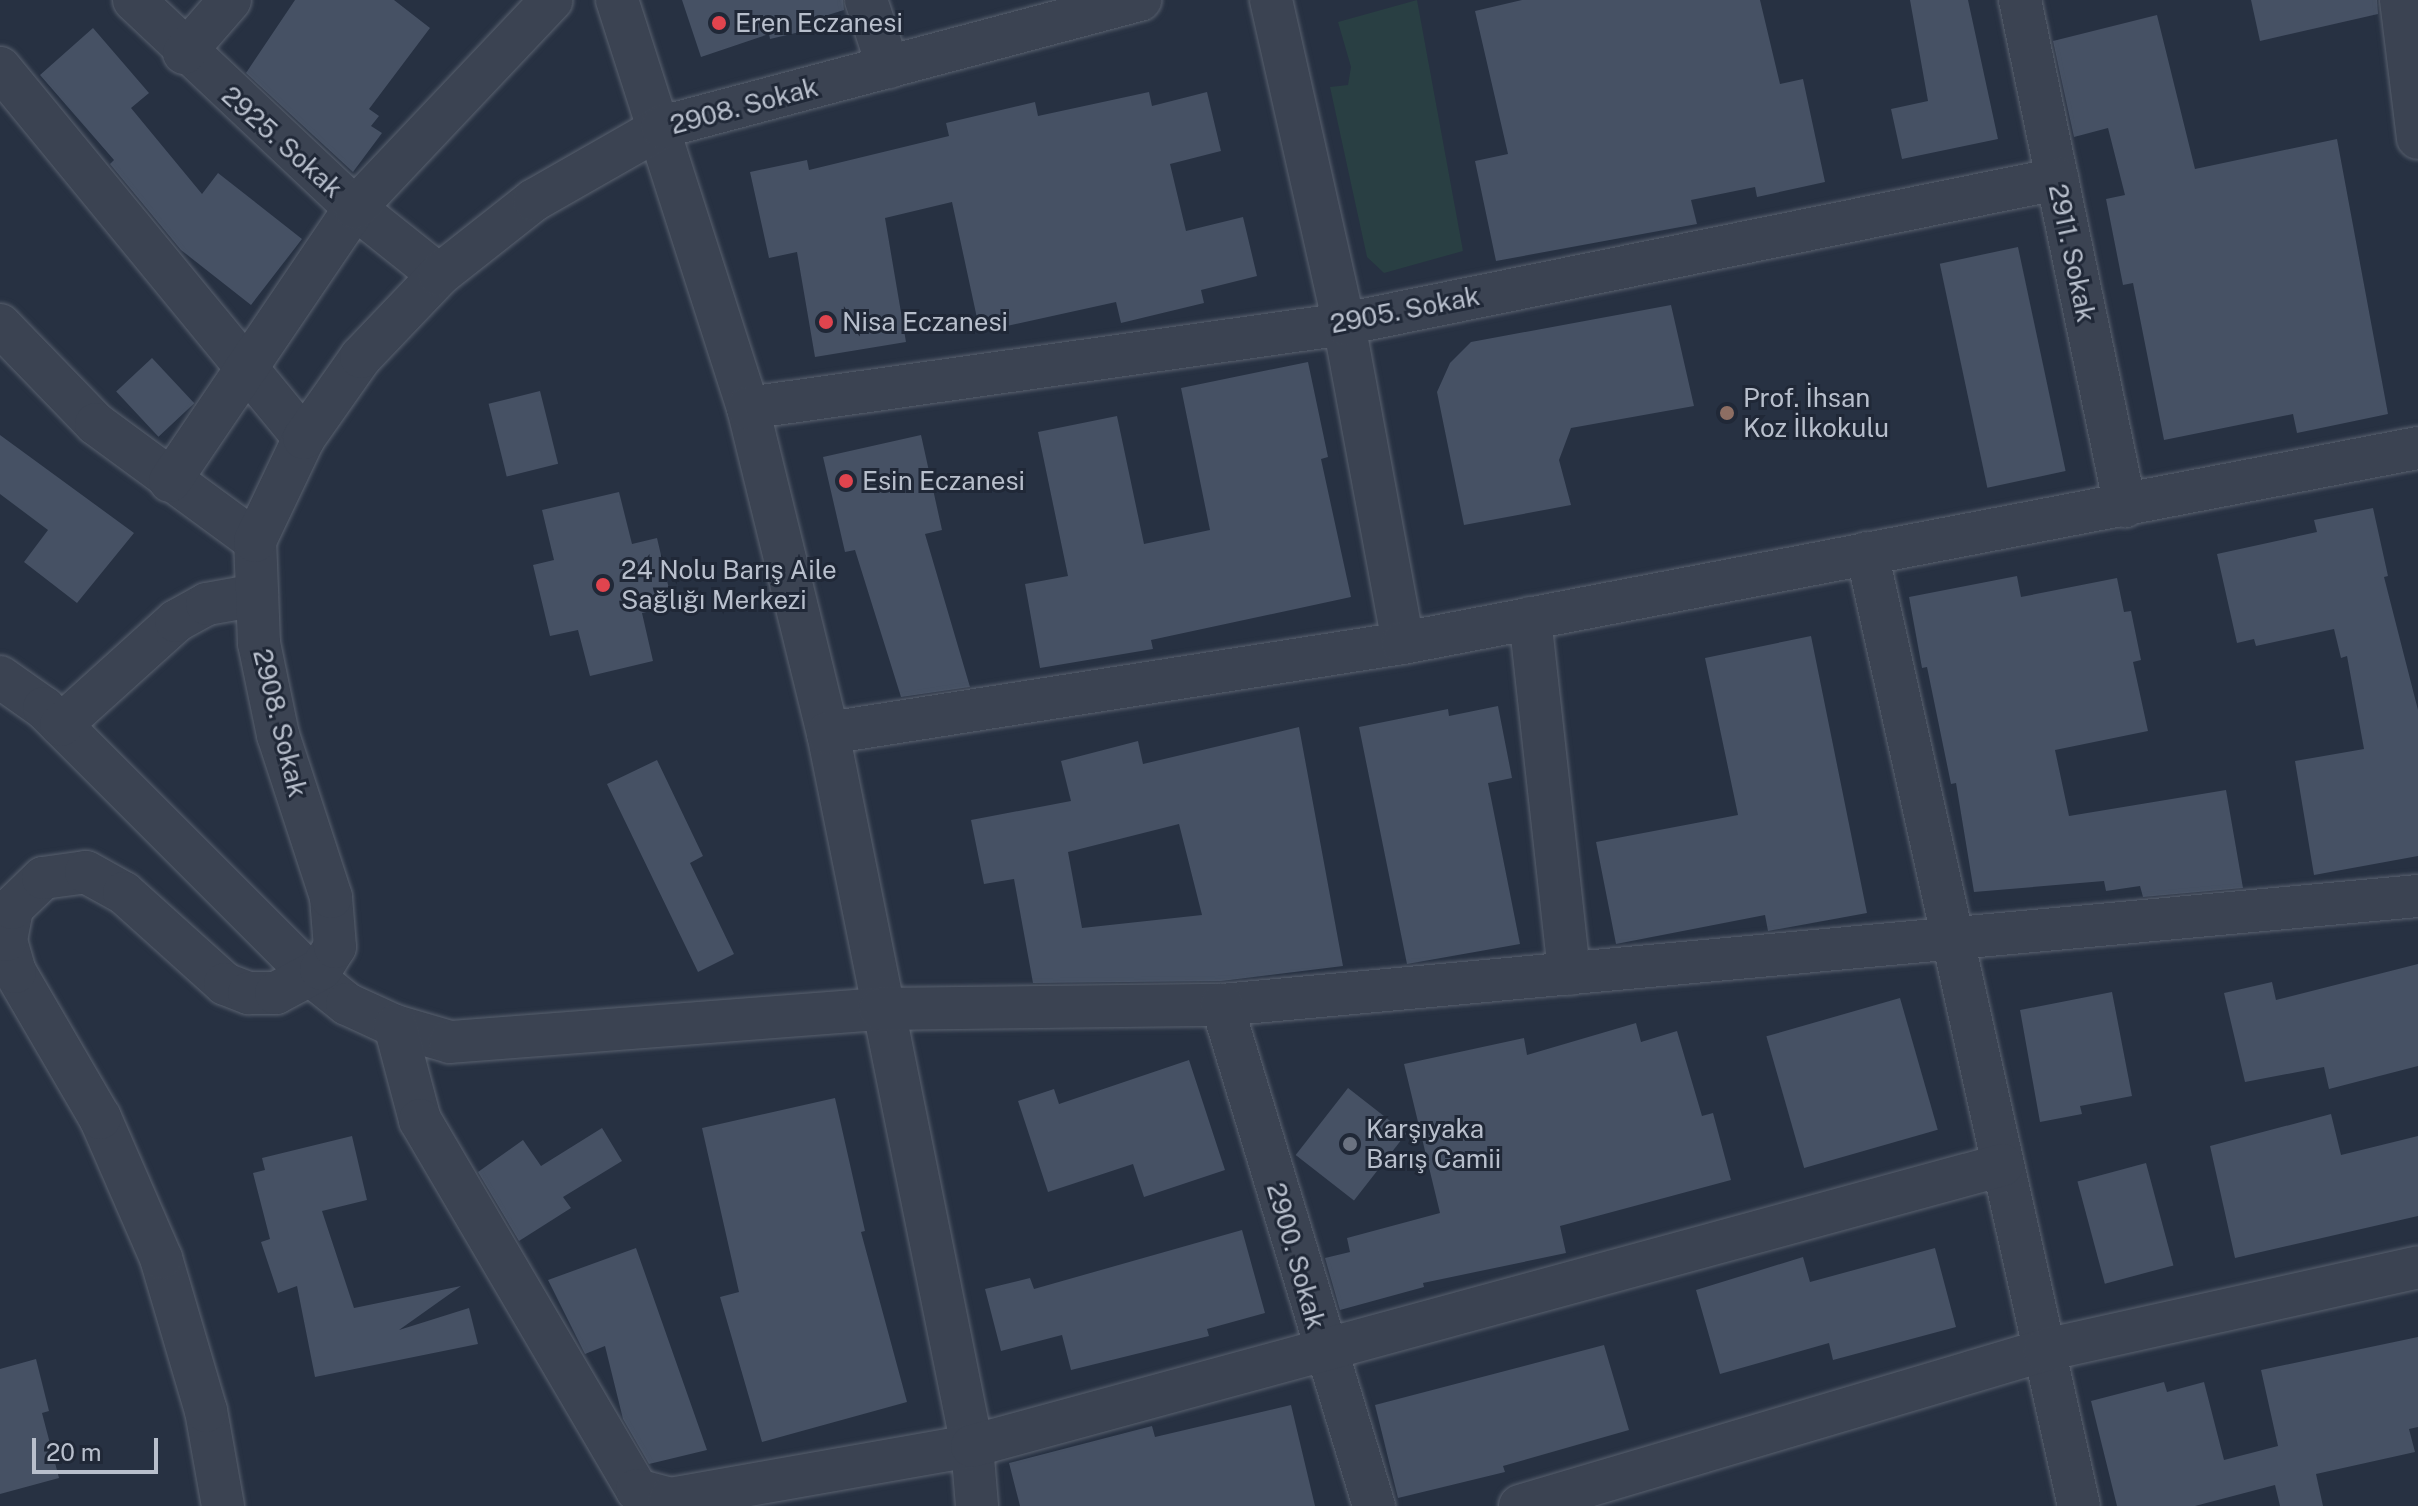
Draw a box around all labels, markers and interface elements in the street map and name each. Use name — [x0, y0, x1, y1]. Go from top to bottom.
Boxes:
place label: Eren Eczanesi — [735, 7, 903, 39]
marker: Eren Eczanesi — [710, 14, 728, 32]
street label: 2908. Sokak — [667, 71, 821, 141]
street label: 2925. Sokak — [215, 80, 349, 204]
street label: 2911. Sokak — [2042, 181, 2102, 325]
street label: 2905. Sokak — [1328, 280, 1482, 340]
place label: Nisa Eczanesi — [842, 306, 1008, 338]
marker: Nisa Eczanesi — [817, 313, 835, 331]
place label: Prof. İhsan Koz İlkokulu — [1743, 382, 1889, 444]
marker: Prof. İhsan Koz İlkokulu — [1718, 404, 1736, 422]
place label: Esin Eczanesi — [862, 465, 1025, 497]
marker: Esin Eczanesi — [837, 472, 855, 490]
place label: 24 Nolu Barış Aile Sağlığı Merkezi — [621, 554, 837, 616]
marker: 24 Nolu Barış Aile Sağlığı Merkezi — [592, 574, 614, 596]
street label: 2908. Sokak — [247, 646, 313, 800]
place label: Karşıyaka Barış Camii — [1366, 1113, 1501, 1174]
marker: Karşıyaka Barış Camii — [1341, 1135, 1359, 1153]
street label: 2900. Sokak — [1260, 1179, 1332, 1333]
scale bar — [36, 1422, 162, 1472]
text: 20 m — [46, 1438, 102, 1466]

